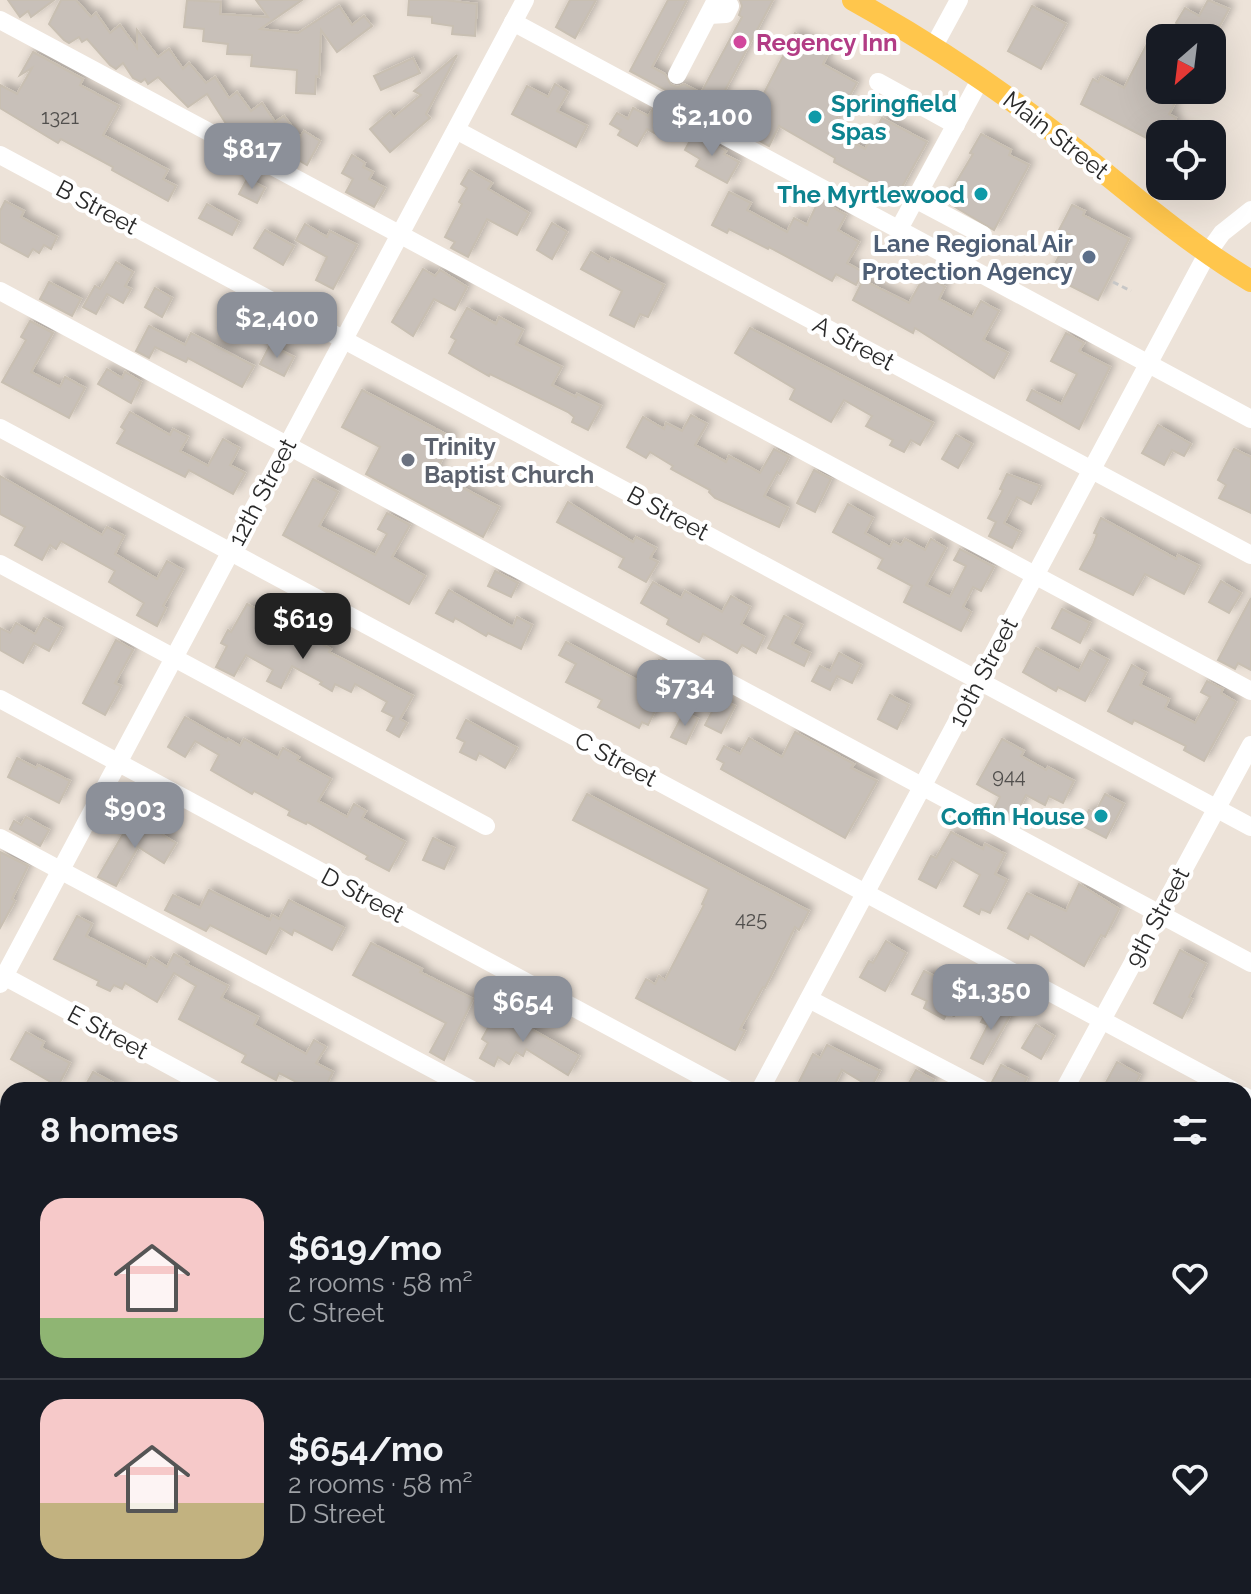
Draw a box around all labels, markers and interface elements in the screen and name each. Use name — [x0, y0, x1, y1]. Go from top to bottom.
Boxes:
north arrow — [1146, 24, 1226, 104]
map controls — [1146, 24, 1226, 200]
place label: Regency Inn — [756, 28, 898, 57]
marker: Regency Inn — [731, 33, 749, 51]
street label: Main Street — [997, 85, 1115, 185]
place label: Springfield Spas — [831, 89, 957, 146]
pin: $2,100 — [647, 90, 777, 158]
text: $2,100 — [671, 101, 753, 131]
house number: 1321 — [41, 105, 80, 129]
marker: Springfield Spas — [806, 108, 824, 126]
button: locate — [1146, 120, 1226, 200]
pin: $817 — [205, 123, 299, 191]
text: $817 — [222, 134, 282, 164]
street label: B Street — [51, 173, 143, 241]
place label: The Myrtlewood — [777, 180, 965, 209]
marker: The Myrtlewood — [972, 185, 990, 203]
place label: Lane Regional Air Protection Agency — [862, 229, 1073, 286]
marker: Lane Regional Air Protection Agency — [1080, 248, 1098, 266]
pin: $2,400 — [212, 292, 342, 360]
text: $2,400 — [235, 303, 319, 333]
street label: A Street — [808, 310, 900, 376]
place label: Trinity Baptist Church — [424, 432, 594, 489]
street label: 12th Street — [222, 433, 302, 551]
marker: Trinity Baptist Church — [399, 451, 417, 469]
street label: B Street — [622, 479, 714, 547]
pin: $619 — [256, 593, 350, 661]
text: $619 — [273, 604, 333, 634]
street label: 10th Street — [942, 612, 1024, 732]
pin: $734 — [638, 660, 732, 728]
text: $734 — [655, 671, 715, 701]
street label: C Street — [570, 725, 662, 793]
house number: 944 — [992, 764, 1026, 788]
pin: $903 — [88, 782, 182, 850]
text: $903 — [104, 793, 166, 823]
place label: Coffin House — [941, 802, 1085, 831]
marker: Coffin House — [1092, 807, 1110, 825]
street label: D Street — [317, 861, 409, 929]
street label: 9th Street — [1119, 862, 1195, 972]
house number: 425 — [735, 907, 767, 931]
pin: $1,350 — [926, 964, 1056, 1032]
text: $1,350 — [951, 975, 1031, 1005]
pin: $654 — [476, 976, 570, 1044]
text: $654 — [492, 987, 554, 1017]
street label: E Street — [63, 999, 153, 1065]
icon: filters — [1168, 1108, 1212, 1152]
text: 8 homes — [40, 1110, 179, 1150]
text: $619/mo — [288, 1228, 442, 1268]
icon: home — [104, 1230, 200, 1326]
icon: heart — [1168, 1256, 1212, 1300]
text: 2 rooms · 58 m² — [288, 1268, 473, 1298]
text: C Street — [288, 1298, 385, 1328]
text: $654/mo — [288, 1429, 443, 1469]
icon: home — [104, 1431, 200, 1527]
icon: heart — [1168, 1457, 1212, 1501]
text: 2 rooms · 58 m² — [288, 1469, 473, 1499]
text: D Street — [288, 1499, 385, 1529]

